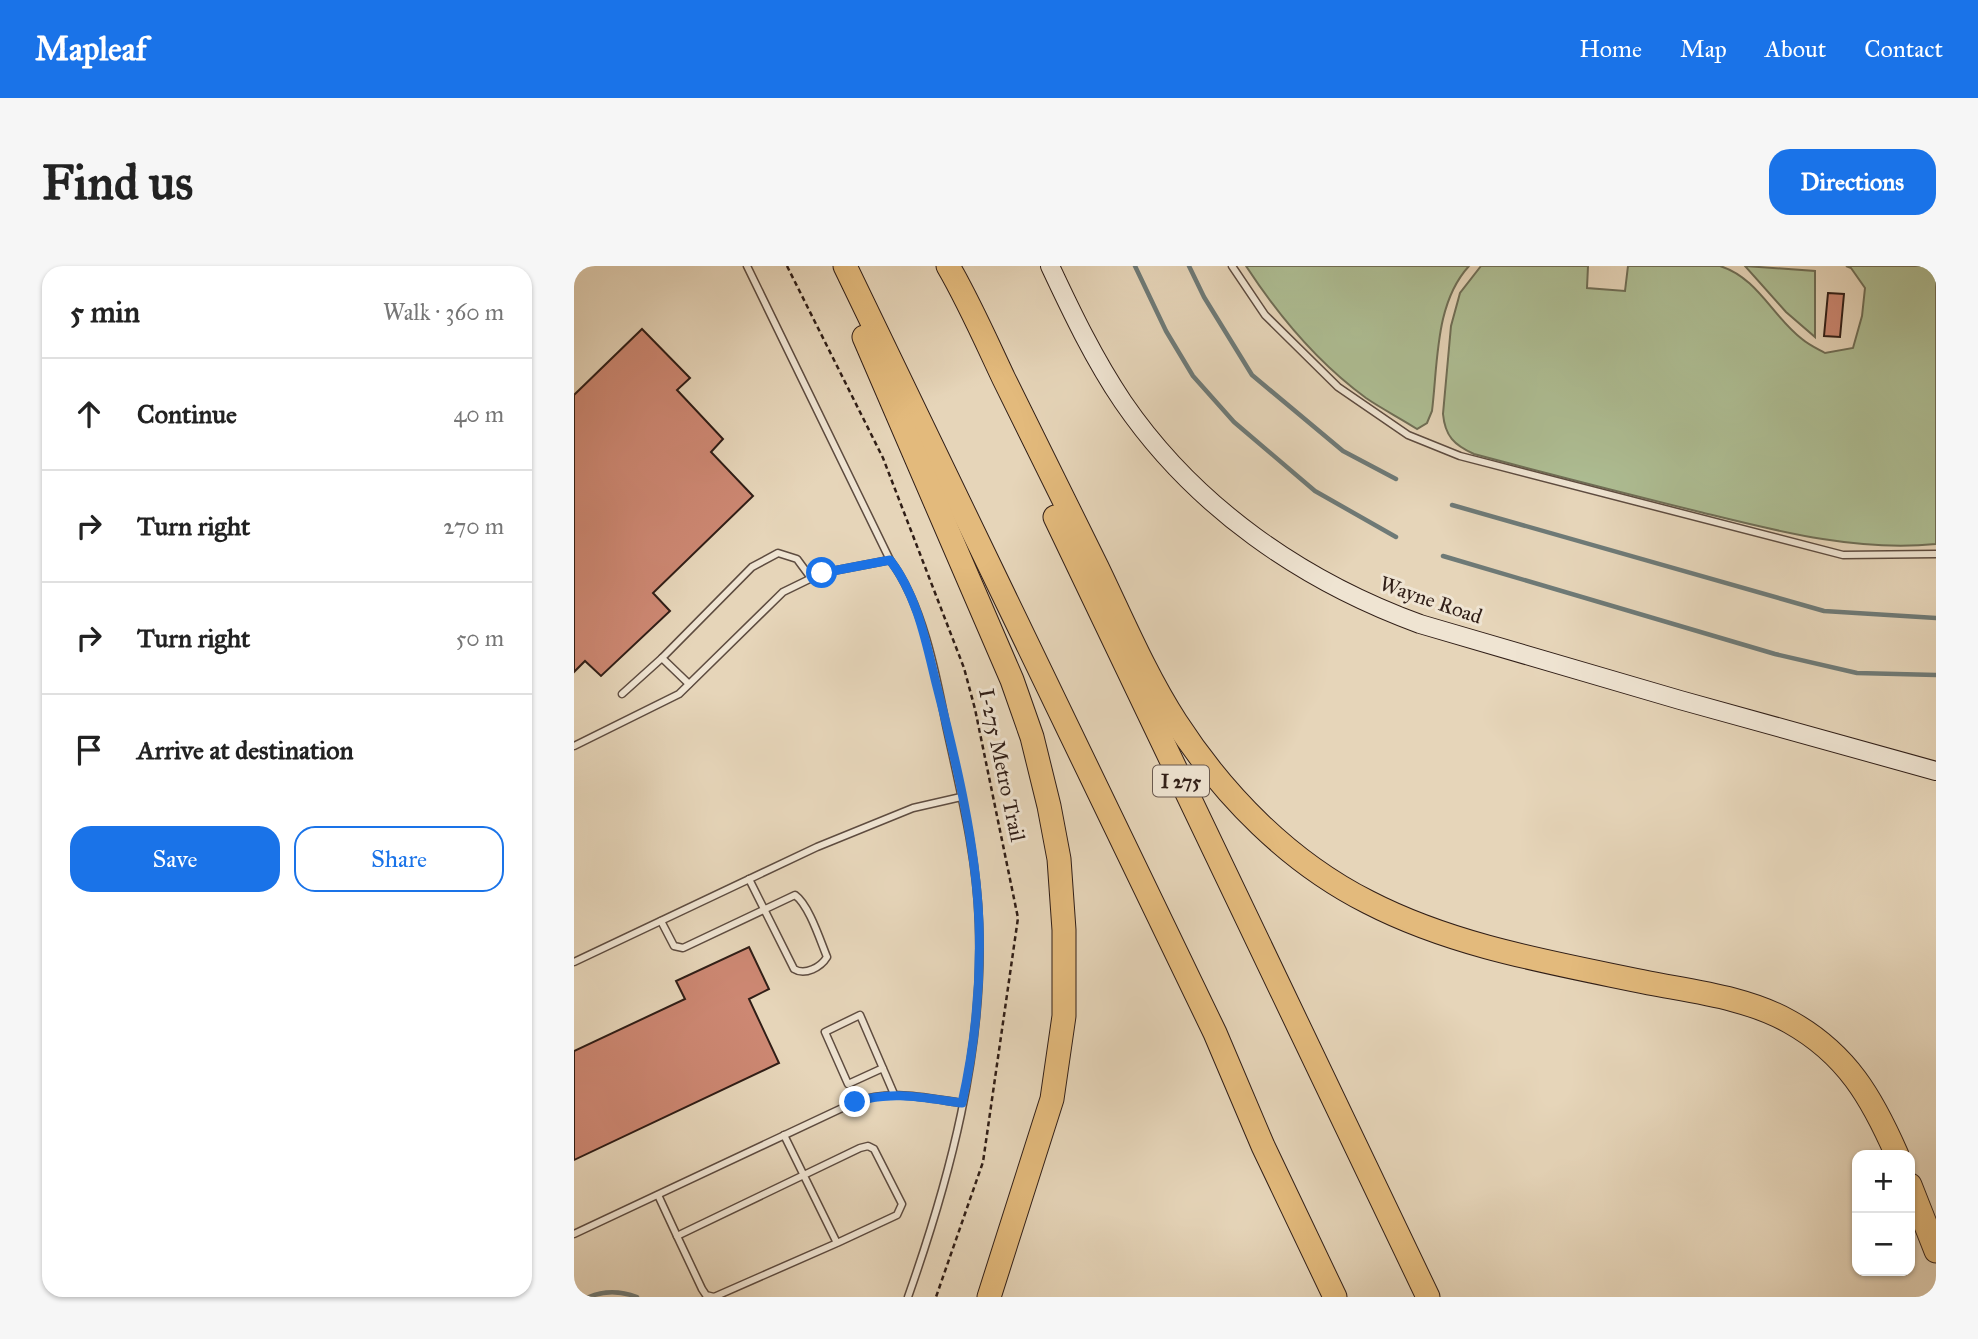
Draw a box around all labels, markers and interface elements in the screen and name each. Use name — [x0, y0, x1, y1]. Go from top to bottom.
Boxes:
text: Mapleaf — [35, 29, 147, 69]
text: Home — [1579, 34, 1642, 64]
text: Map — [1680, 34, 1727, 64]
text: About — [1765, 34, 1826, 64]
text: Contact — [1864, 34, 1943, 64]
button: Directions — [1769, 149, 1936, 215]
text: Find us — [42, 153, 193, 212]
text: 5 min — [70, 294, 140, 330]
text: Walk · 360 m — [383, 298, 504, 326]
icon: ahead — [70, 395, 108, 433]
text: Continue — [137, 398, 237, 430]
text: 40 m — [454, 400, 504, 428]
icon: right — [70, 507, 108, 545]
text: Turn right — [137, 510, 250, 542]
text: 270 m — [443, 512, 504, 540]
route start — [806, 557, 837, 588]
street label: Wayne Road — [1376, 570, 1486, 630]
icon: right — [70, 619, 108, 657]
text: Turn right — [137, 622, 250, 654]
text: 50 m — [456, 624, 504, 652]
street label: I-275 Metro Trail — [973, 686, 1031, 844]
icon: arrive — [70, 731, 108, 769]
text: Arrive at destination — [137, 734, 354, 766]
road number: I 275 — [1153, 766, 1209, 796]
button: Save — [70, 826, 280, 892]
button: Share — [294, 826, 504, 892]
route end — [839, 1086, 870, 1117]
map controls — [1852, 1150, 1915, 1276]
button: + — [1852, 1150, 1915, 1213]
button: − — [1852, 1213, 1915, 1276]

